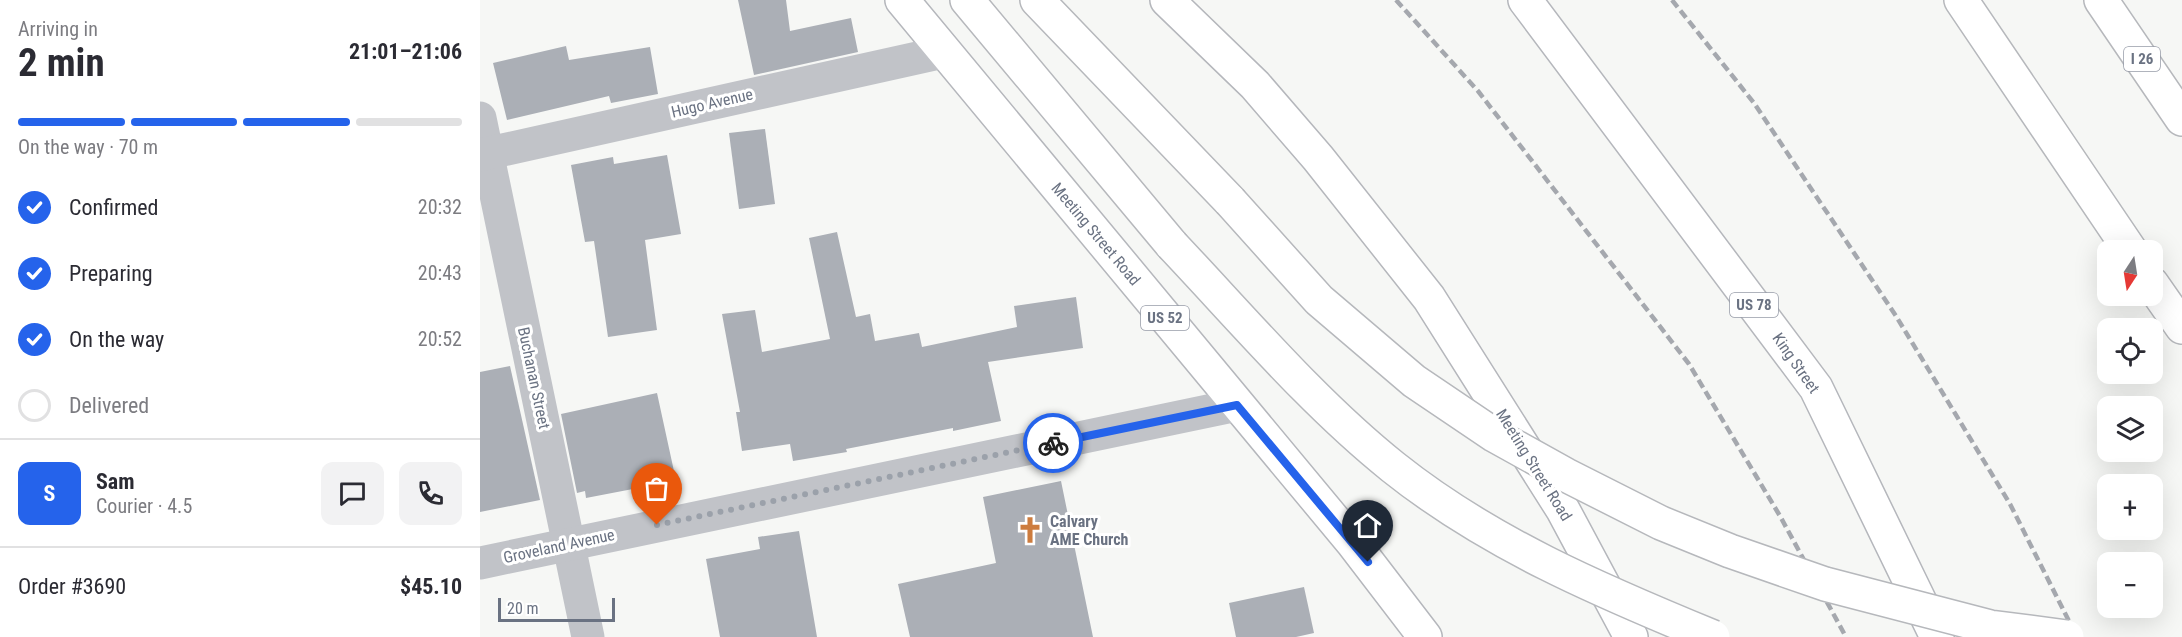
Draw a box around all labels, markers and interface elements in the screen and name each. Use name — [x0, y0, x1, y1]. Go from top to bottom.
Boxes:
text: Arriving in — [18, 17, 98, 41]
text: 21:01–21:06 — [349, 39, 462, 64]
text: 2 min — [18, 40, 105, 86]
road number: I 26 — [2124, 47, 2160, 71]
street label: Hugo Avenue — [669, 84, 755, 122]
text: On the way · 70 m — [18, 135, 158, 159]
street label: Meeting Street Road — [1048, 179, 1144, 289]
icon: check — [18, 191, 51, 224]
text: Confirmed — [69, 195, 158, 220]
text: 20:32 — [418, 195, 462, 219]
north arrow — [2097, 240, 2163, 306]
map controls — [2097, 240, 2163, 618]
icon: check — [18, 257, 51, 290]
text: Preparing — [69, 261, 153, 286]
text: 20:43 — [418, 261, 462, 285]
road number: US 78 — [1730, 293, 1778, 317]
road number: US 52 — [1141, 306, 1189, 330]
button: locate — [2097, 318, 2163, 384]
icon: check — [18, 323, 51, 356]
street label: Buchanan Street — [514, 325, 554, 431]
text: On the way — [69, 327, 164, 352]
text: 20:52 — [418, 327, 462, 351]
street label: King Street — [1768, 329, 1824, 397]
text: Delivered — [69, 393, 149, 418]
button: layers — [2097, 396, 2163, 462]
street label: Meeting Street Road — [1492, 406, 1576, 524]
courier — [1023, 413, 1083, 473]
icon: bike — [1037, 427, 1070, 460]
button: chat — [321, 462, 384, 525]
button: phone — [399, 462, 462, 525]
pin — [631, 463, 682, 525]
text: Sam — [96, 469, 135, 494]
icon: bag — [640, 472, 673, 505]
button: + — [2097, 474, 2163, 540]
text: S — [44, 481, 55, 506]
text: Courier · 4.5 — [96, 494, 192, 518]
pin — [1342, 500, 1393, 562]
icon: home — [1351, 509, 1384, 542]
place label: Calvary AME Church — [1050, 512, 1129, 549]
church icon: Calvary AME Church — [1015, 515, 1045, 545]
street label: Groveland Avenue — [502, 525, 616, 567]
button: − — [2097, 552, 2163, 618]
text: Order #3690 — [18, 574, 126, 599]
text: $45.10 — [400, 574, 462, 599]
scale bar — [498, 595, 615, 622]
text: 20 m — [507, 599, 539, 618]

